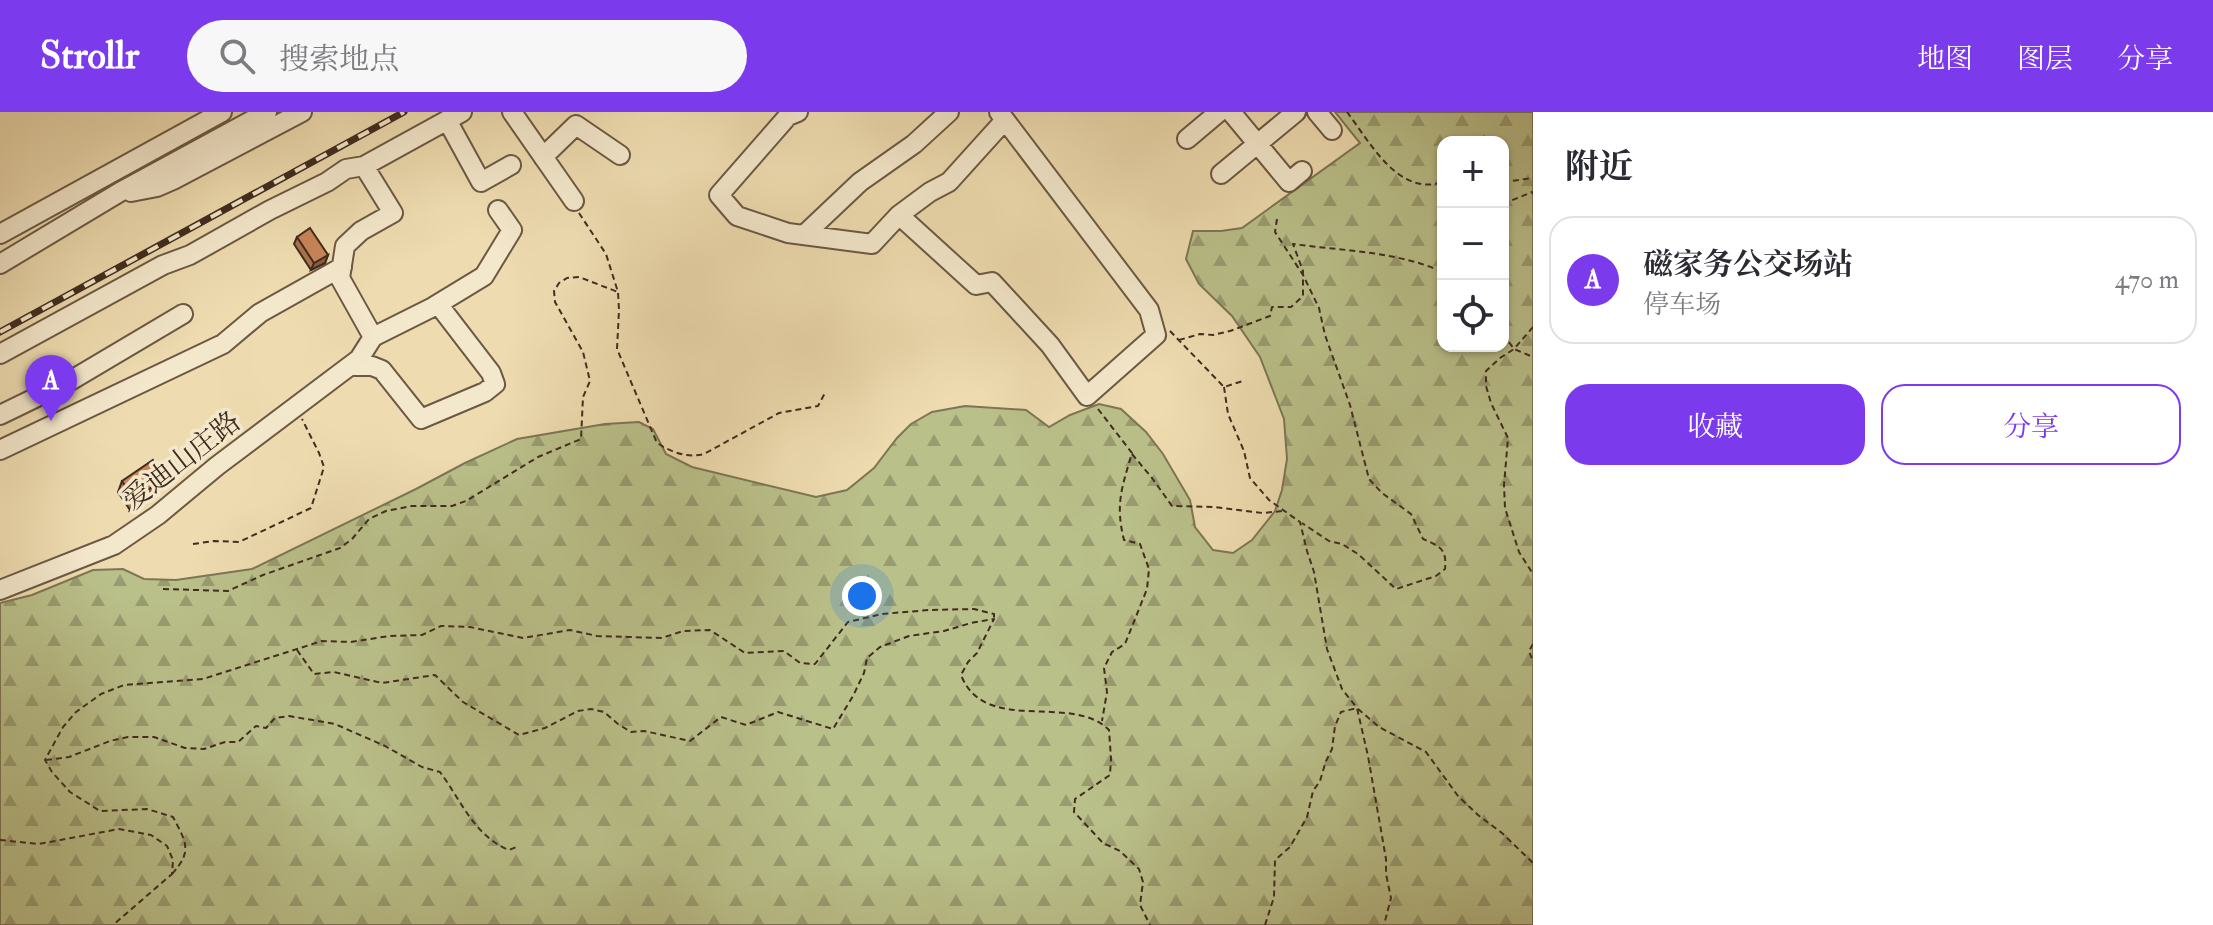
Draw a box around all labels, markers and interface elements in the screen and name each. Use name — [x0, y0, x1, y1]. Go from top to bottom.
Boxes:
search box — [187, 20, 747, 92]
text: Strollr — [40, 32, 139, 80]
icon: search — [215, 34, 259, 78]
text: 搜索地点 — [279, 41, 399, 78]
text: 地图 — [1917, 42, 1973, 77]
text: 图层 — [2017, 42, 2073, 77]
text: 分享 — [2117, 42, 2173, 77]
map controls — [1437, 136, 1509, 352]
button: + — [1437, 136, 1509, 208]
text: 附近 — [1565, 146, 1633, 189]
button: − — [1437, 208, 1509, 280]
text: 磁家务公交场站 — [1643, 246, 1853, 283]
text: A — [1585, 264, 1601, 296]
text: 470 m — [2115, 264, 2179, 296]
button: locate — [1437, 280, 1509, 352]
text: 停车场 — [1643, 289, 1721, 321]
pin: A — [25, 355, 77, 421]
button: 收藏 — [1565, 384, 1865, 465]
button: 分享 — [1881, 384, 2181, 465]
street label: 爱迪山庄路 — [116, 404, 248, 518]
your location — [842, 576, 882, 616]

